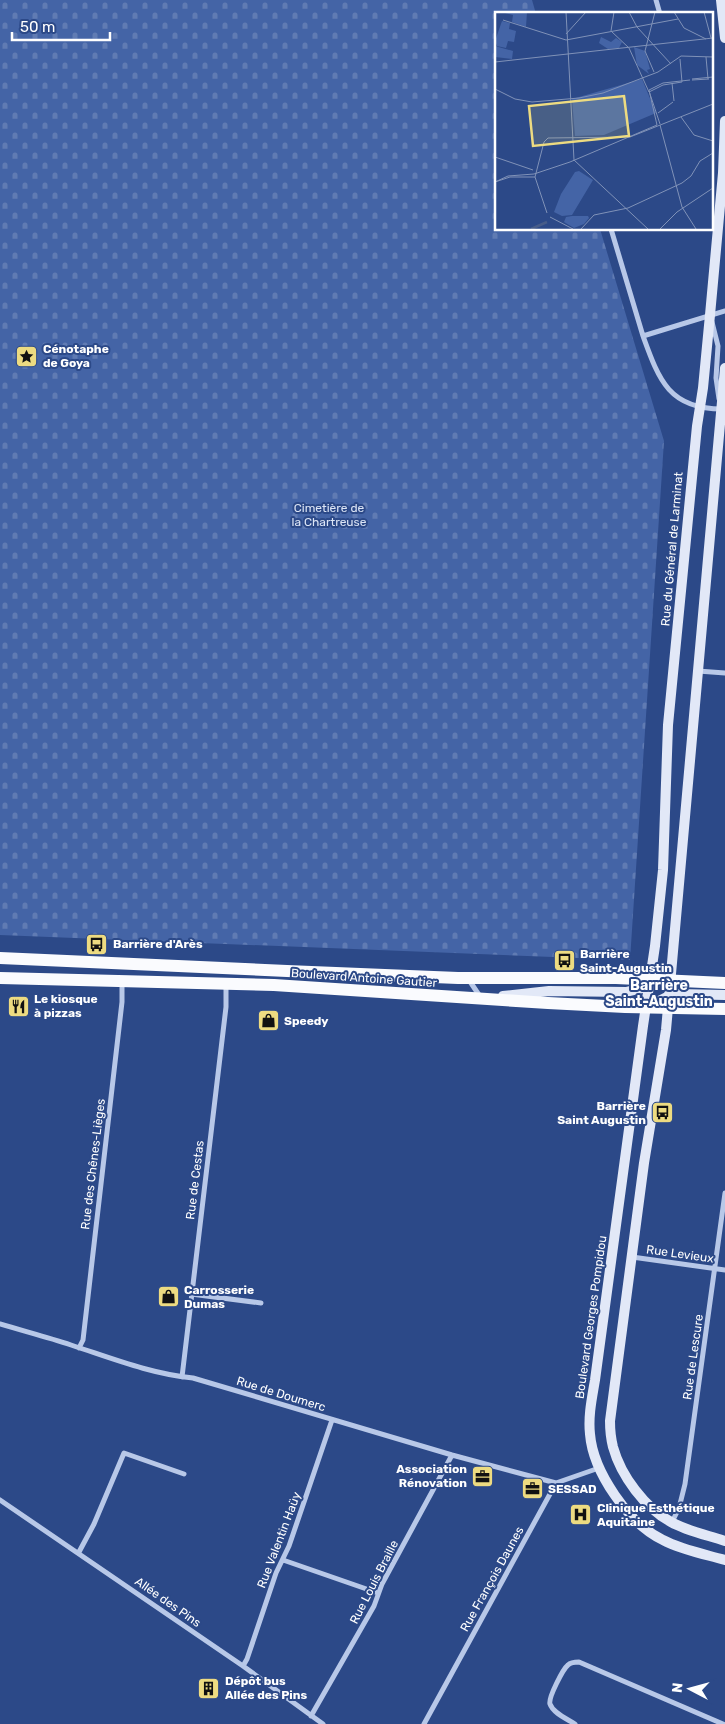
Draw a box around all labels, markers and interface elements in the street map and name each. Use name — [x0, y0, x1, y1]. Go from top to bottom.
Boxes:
scale bar — [12, 10, 110, 42]
inset map — [495, 12, 712, 230]
text: 50 m — [20, 18, 55, 36]
place label: Cénotaphe de Goya — [43, 342, 109, 370]
place icon: Cénotaphe de Goya — [15, 344, 39, 368]
street label: Rue du Général de Larminat — [658, 471, 686, 627]
park label: Cimetière de la Chartreuse — [292, 501, 367, 529]
bus stop icon: Barrière d'Arès — [85, 932, 109, 956]
place label: Barrière d'Arès — [113, 937, 203, 951]
place label: Barrière Saint-Augustin — [580, 947, 672, 975]
bus stop icon: Barrière Saint-Augustin — [552, 949, 576, 973]
street label: Boulevard Antoine Gautier — [291, 966, 438, 990]
district label: Barrière Saint-Augustin — [605, 977, 713, 1010]
place label: Le kiosque à pizzas — [34, 992, 98, 1020]
restaurant icon: Le kiosque à pizzas — [6, 994, 30, 1018]
shop icon: Speedy — [256, 1009, 280, 1033]
place label: Speedy — [284, 1014, 329, 1028]
street label: Rue des Chênes-Lièges — [78, 1098, 108, 1230]
place label: Barrière Saint Augustin — [557, 1099, 646, 1127]
bus stop icon: Barrière Saint Augustin — [650, 1101, 674, 1125]
street label: Rue de Cestas — [183, 1140, 207, 1220]
street label: Boulevard Georges Pompidou — [573, 1234, 609, 1400]
street label: Rue Levieux — [645, 1242, 715, 1266]
place label: Carrosserie Dumas — [184, 1283, 254, 1311]
shop icon: Carrosserie Dumas — [156, 1285, 180, 1309]
street label: Rue de Lescure — [680, 1313, 706, 1401]
street label: Rue de Doumerc — [235, 1374, 328, 1414]
place label: Association Rénovation — [396, 1462, 467, 1490]
office icon: Association Rénovation — [471, 1464, 495, 1488]
office icon: SESSAD — [520, 1477, 544, 1501]
place label: SESSAD — [548, 1482, 597, 1496]
street label: Rue Valentin Haüy — [254, 1490, 304, 1590]
place label: Clinique Esthétique Aquitaine — [597, 1501, 715, 1529]
hospital icon: Clinique Esthétique Aquitaine — [569, 1503, 593, 1527]
street label: Rue François Daunes — [457, 1524, 527, 1634]
street label: Rue Louis Braille — [347, 1538, 401, 1626]
street label: Allée des Pins — [132, 1574, 204, 1630]
north arrow — [665, 1664, 715, 1714]
place label: Dépôt bus Allée des Pins — [225, 1674, 307, 1702]
building icon: Dépôt bus Allée des Pins — [197, 1676, 221, 1700]
text: N — [669, 1682, 687, 1694]

